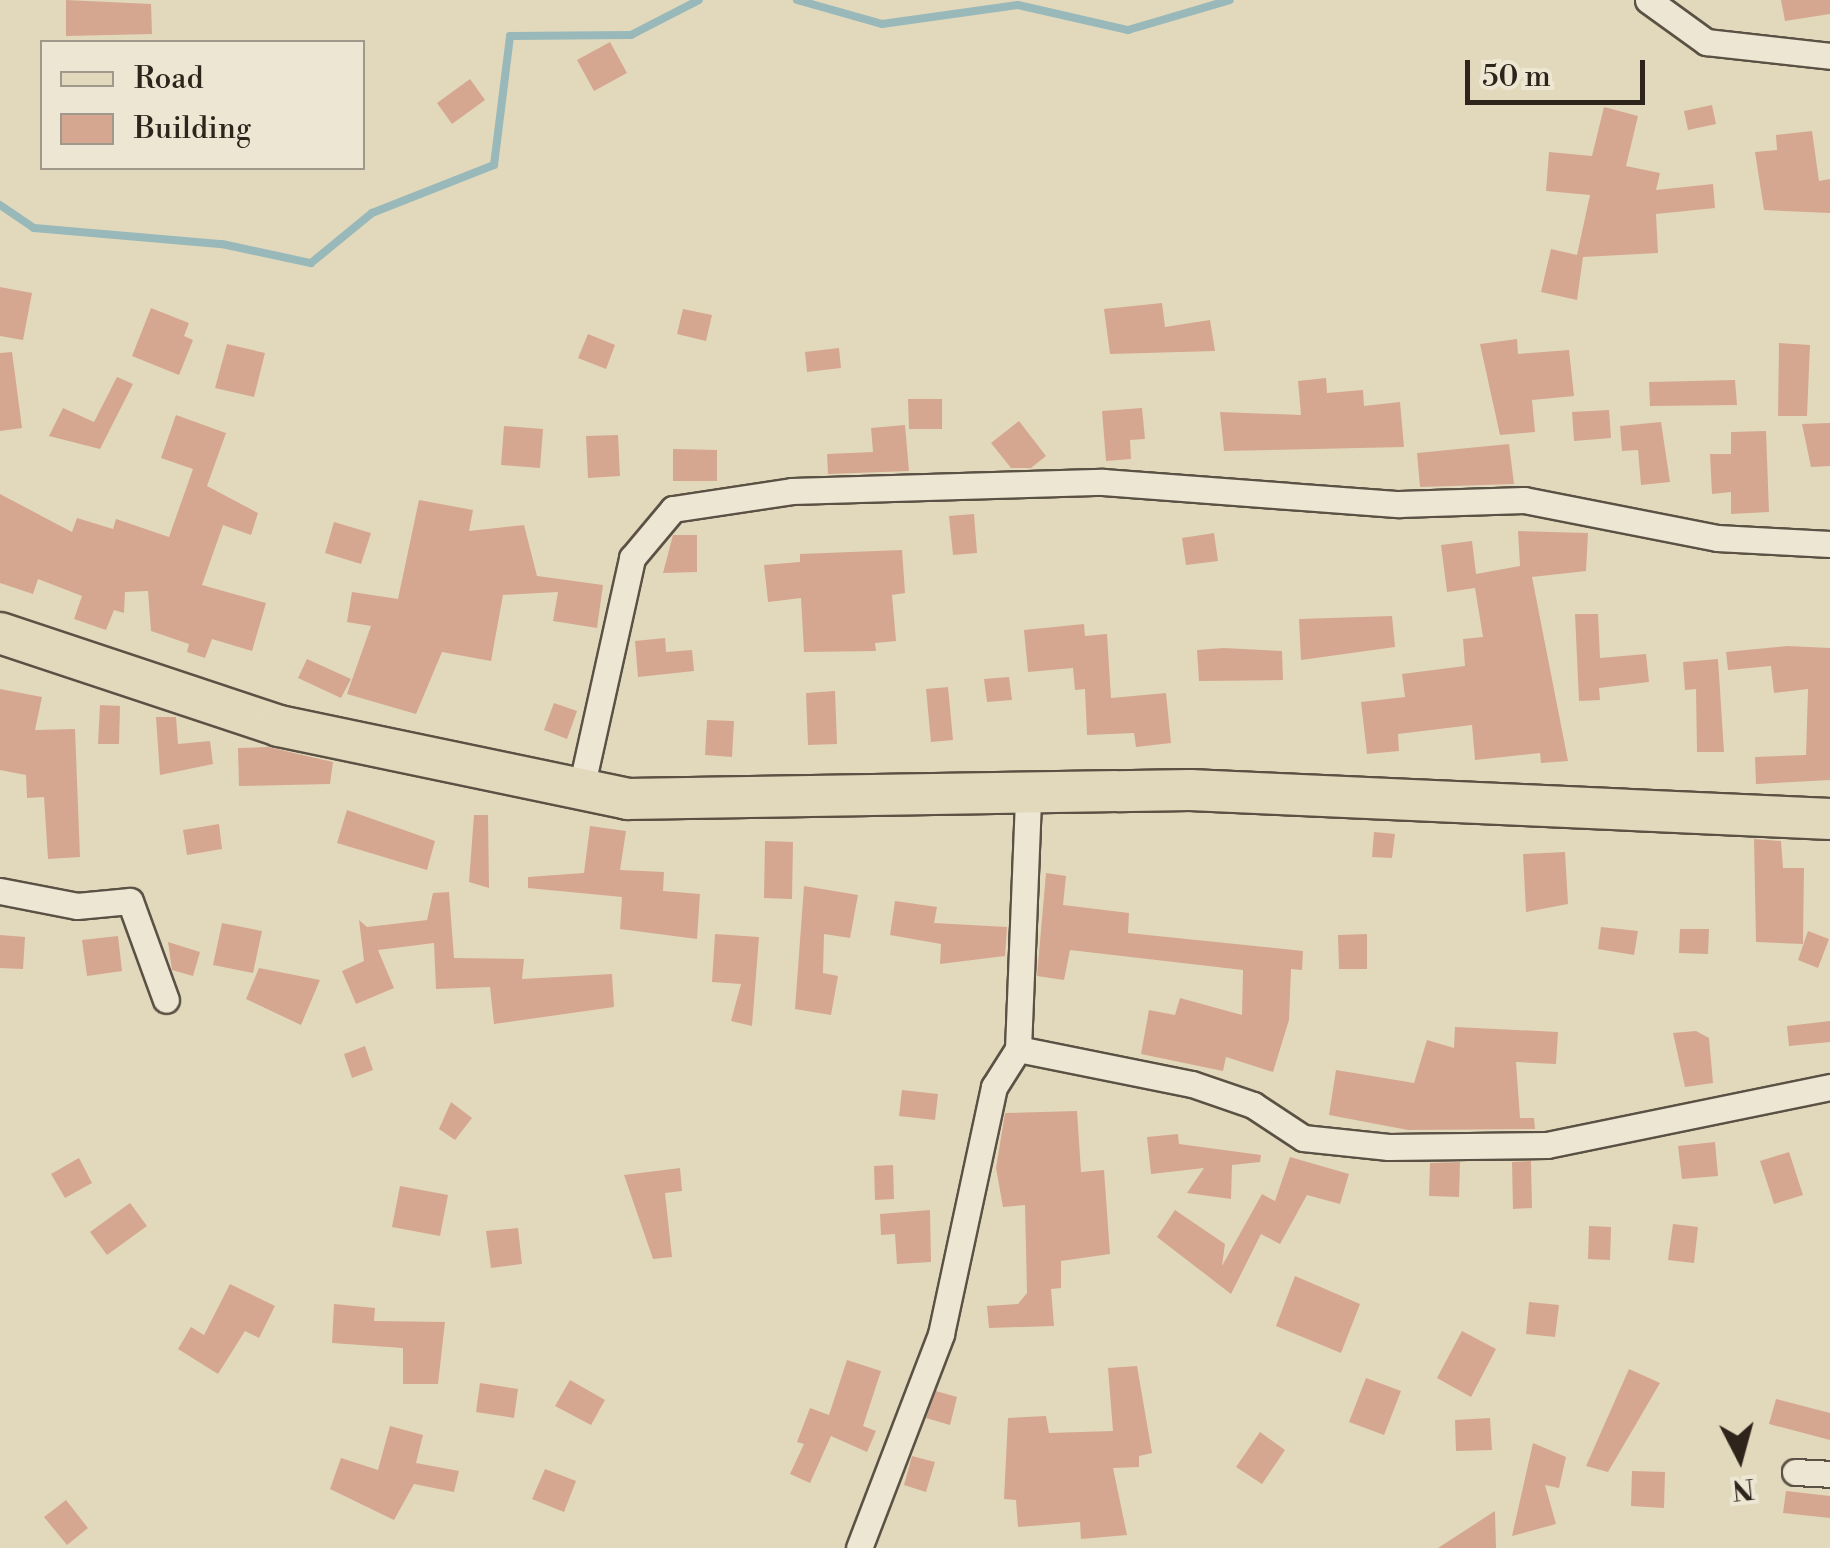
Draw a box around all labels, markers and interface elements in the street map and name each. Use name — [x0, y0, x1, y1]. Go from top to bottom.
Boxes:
legend — [40, 40, 365, 170]
scale bar — [1470, 40, 1650, 102]
text: 50 m — [1482, 58, 1551, 96]
text: Road — [134, 60, 204, 98]
text: Building — [134, 110, 251, 148]
north arrow — [1690, 1408, 1790, 1508]
text: N — [1730, 1470, 1756, 1507]

